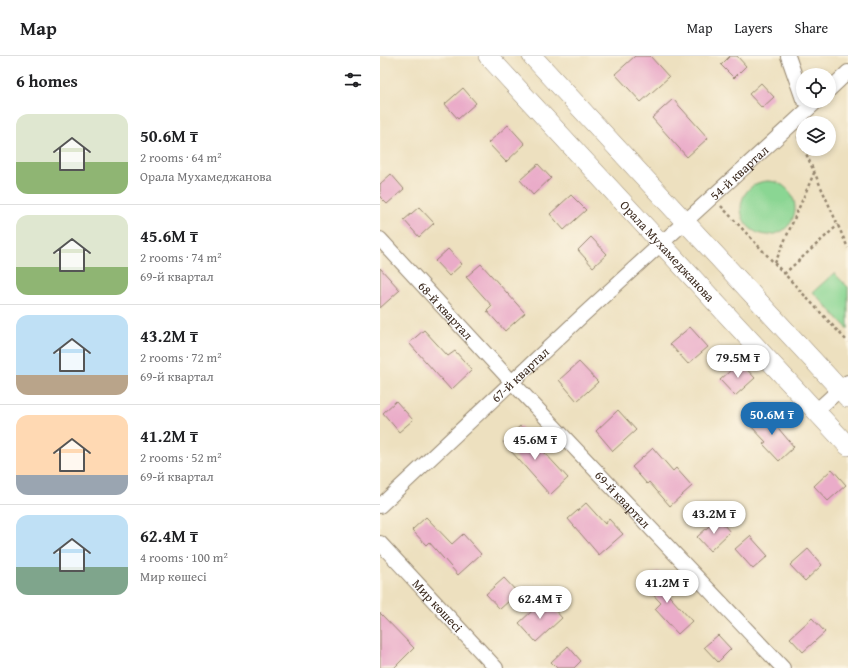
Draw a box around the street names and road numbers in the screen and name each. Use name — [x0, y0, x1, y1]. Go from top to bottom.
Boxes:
street label: 54-й квартал — [705, 141, 772, 204]
street label: Орала Мухамеджанова — [616, 196, 720, 306]
street label: 68-й квартал — [414, 277, 478, 344]
street label: 67-й квартал — [487, 342, 553, 407]
street label: 69-й квартал — [591, 466, 655, 532]
street label: Мир көшесі — [408, 574, 468, 636]

